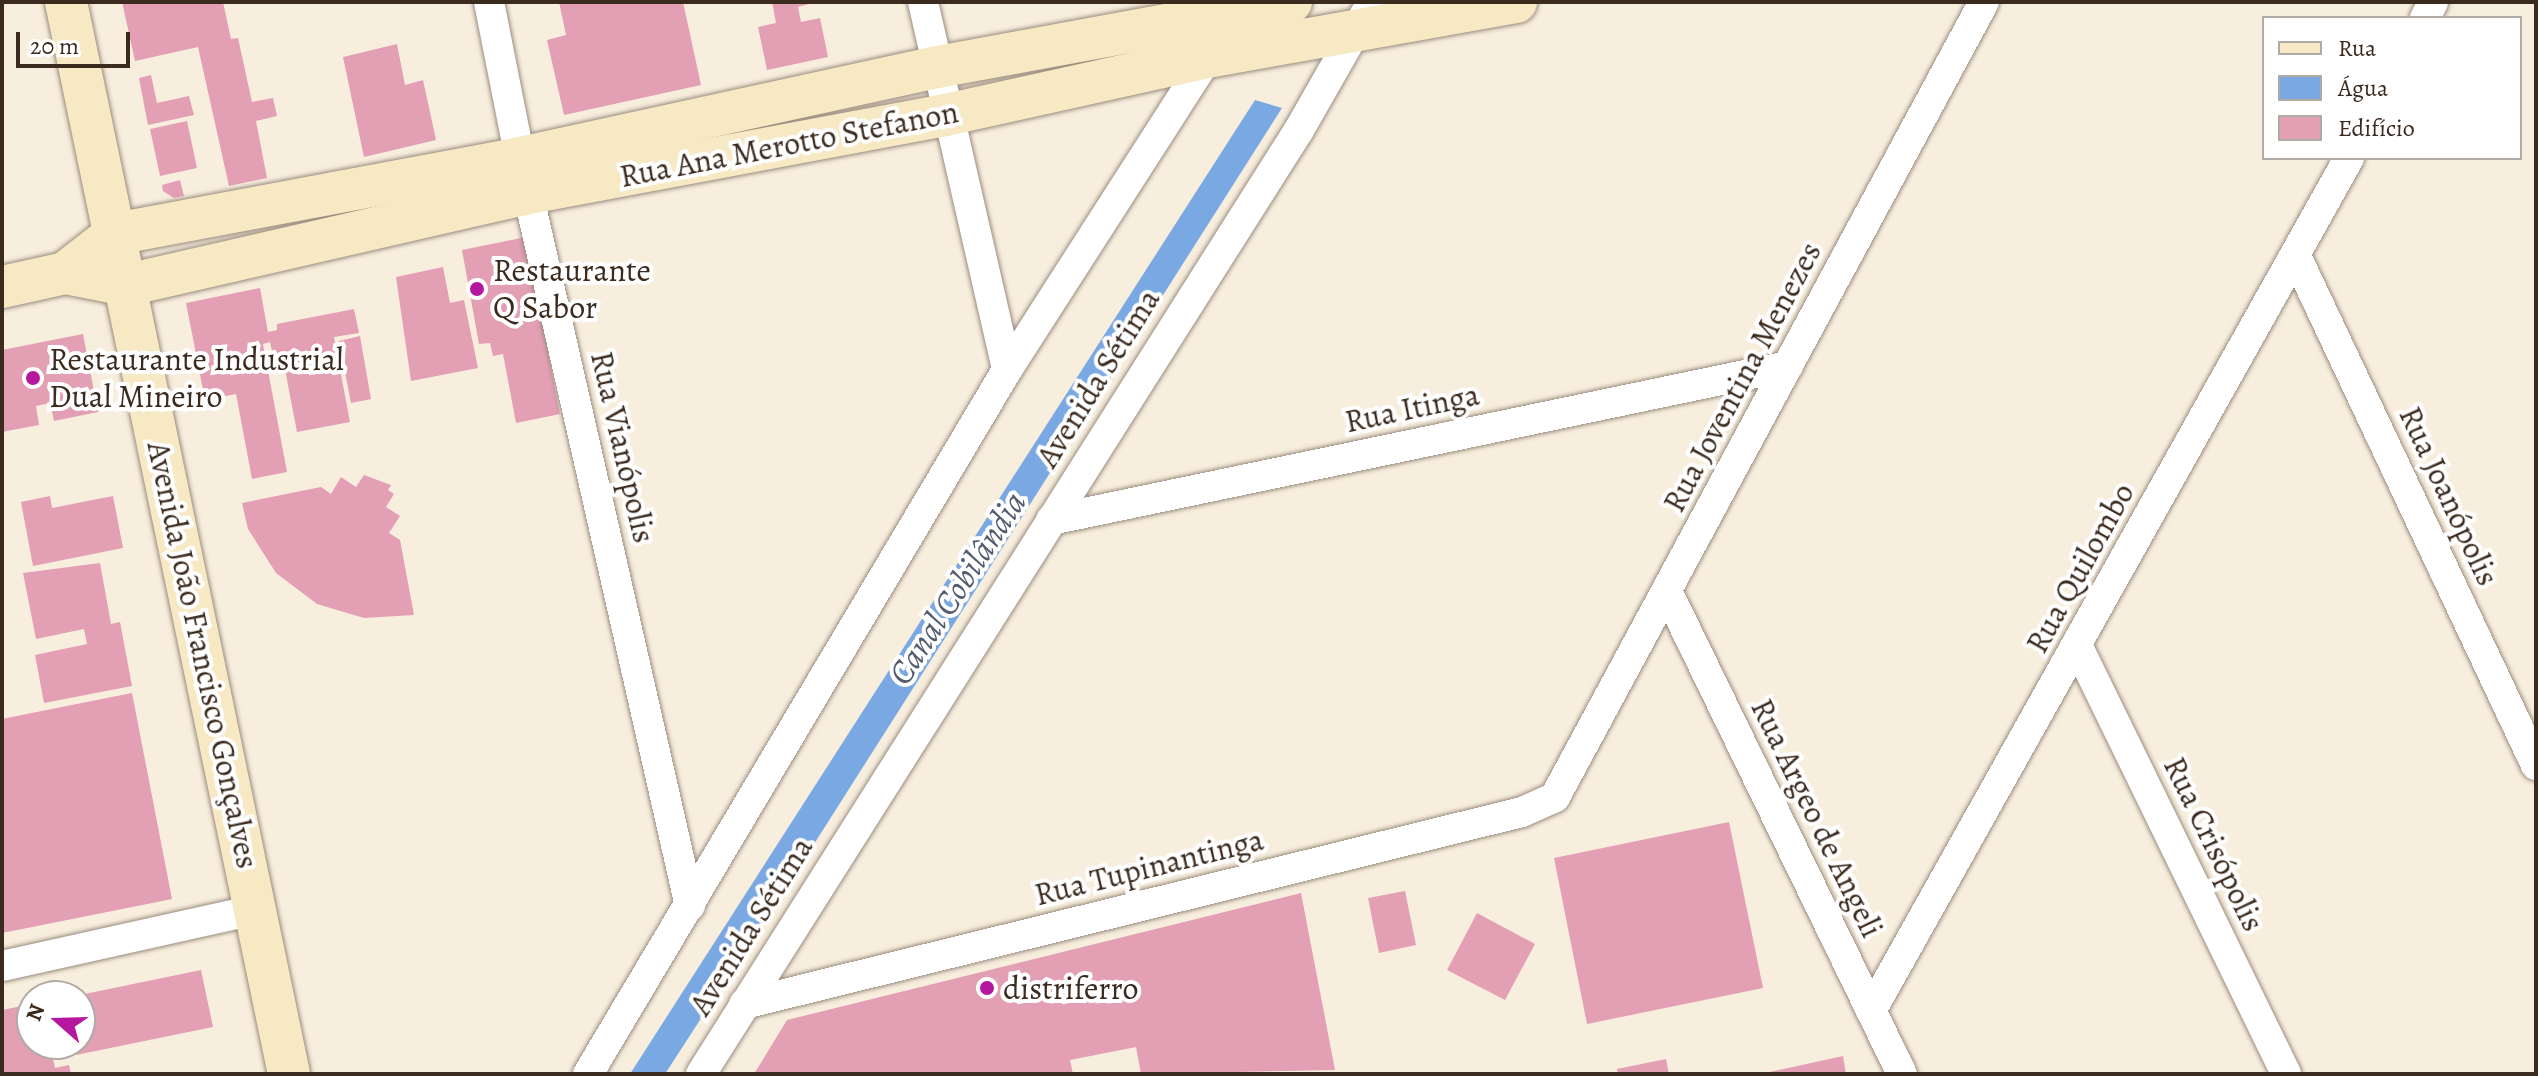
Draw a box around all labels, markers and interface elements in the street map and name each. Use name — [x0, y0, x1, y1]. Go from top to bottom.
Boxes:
scale bar — [20, 16, 134, 66]
legend — [2262, 16, 2522, 160]
text: 20 m — [30, 30, 79, 62]
text: Rua — [2338, 32, 2376, 64]
text: Água — [2338, 72, 2388, 104]
street label: Rua Ana Merotto Stefanon — [616, 92, 962, 196]
text: Edifício — [2338, 112, 2415, 144]
street label: Rua Joventina Menezes — [1655, 235, 1829, 519]
place label: Restaurante Q Sabor — [493, 252, 651, 327]
marker: Restaurante Q Sabor — [468, 280, 486, 298]
street label: Avenida Sétima — [1028, 282, 1168, 474]
place label: Restaurante Industrial Dual Mineiro — [49, 341, 344, 416]
street label: Rua Vianópolis — [582, 348, 664, 546]
marker: Restaurante Industrial Dual Mineiro — [24, 369, 42, 387]
street label: Rua Itinga — [1341, 375, 1483, 441]
street label: Rua Joanópolis — [2391, 400, 2507, 592]
street label: Avenida João Francisco Gonçalves — [139, 438, 267, 872]
street label: Rua Quilombo — [2018, 476, 2142, 660]
water label: Canal Cobilândia — [880, 484, 1034, 692]
street label: Rua Argeo de Angeli — [1743, 692, 1891, 944]
street label: Rua Crisópolis — [2155, 751, 2273, 937]
street label: Rua Tupinantinga — [1031, 820, 1267, 914]
street label: Avenida Sétima — [681, 830, 821, 1022]
place label: distriferro — [1003, 969, 1138, 1007]
marker: distriferro — [978, 979, 996, 997]
north arrow — [16, 980, 96, 1060]
text: N — [18, 1000, 52, 1025]

